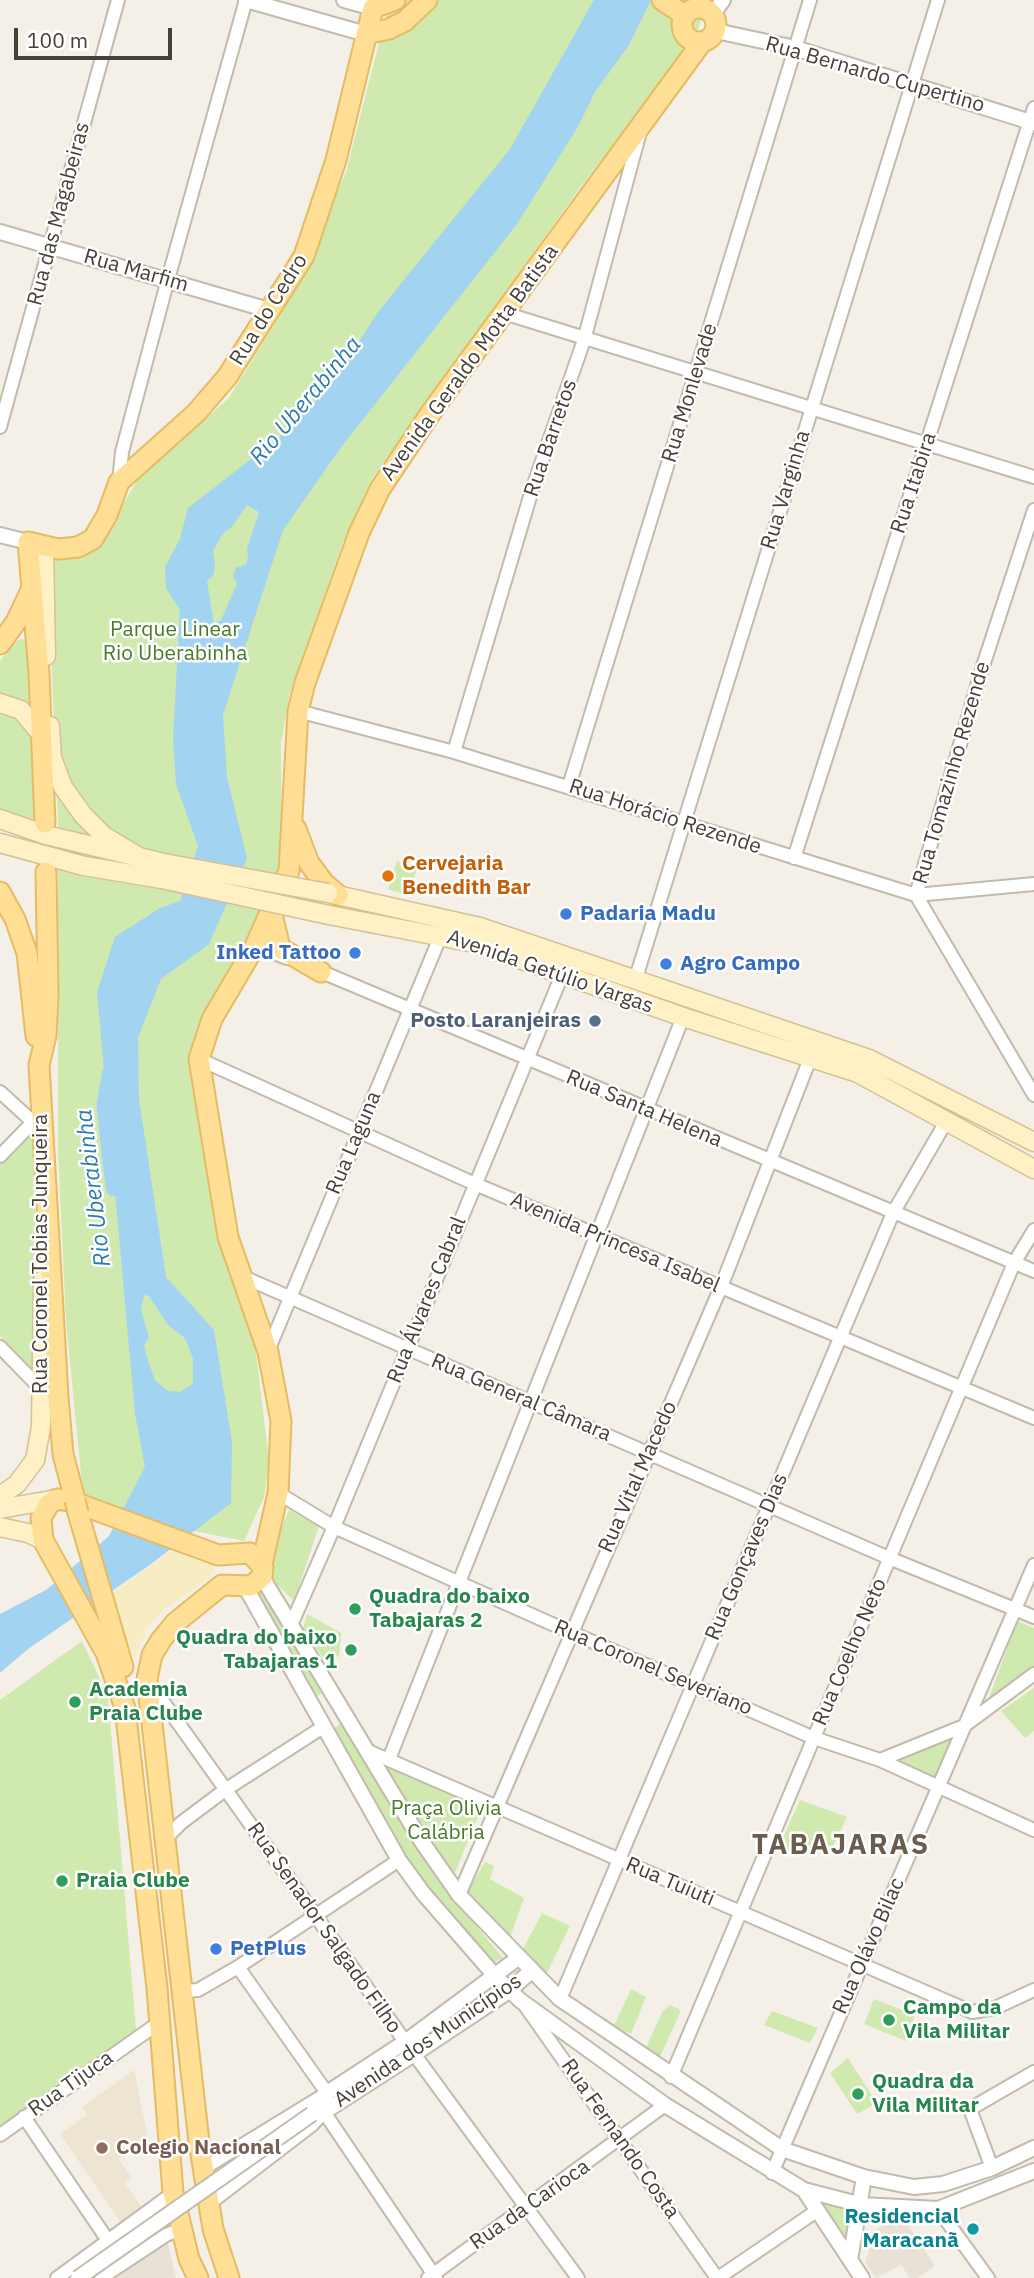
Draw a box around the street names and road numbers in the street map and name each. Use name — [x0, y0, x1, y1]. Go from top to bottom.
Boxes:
street label: Rua Bernardo Cupertino — [762, 32, 988, 118]
street label: Rua das Magabeiras — [22, 120, 96, 308]
street label: Avenida Geraldo Motta Batista — [376, 240, 564, 486]
street label: Rua Marfim — [81, 244, 191, 298]
street label: Rua do Cedro — [225, 250, 313, 370]
street label: Rua Monlevade — [657, 320, 723, 466]
street label: Rua Barretos — [519, 376, 583, 500]
street label: Rua Varginha — [756, 427, 816, 553]
street label: Rua Itabira — [886, 429, 942, 537]
street label: Rua Tomazinho Rezende — [908, 659, 996, 887]
street label: Rua Horácio Rezende — [566, 774, 764, 860]
street label: Avenida Getúlio Vargas — [444, 925, 656, 1019]
street label: Rua Santa Helena — [562, 1065, 726, 1153]
street label: Rua Laguna — [321, 1088, 387, 1198]
street label: Rua Coronel Tobias Junqueira — [28, 1114, 54, 1394]
street label: Avenida Princesa Isabel — [506, 1187, 724, 1299]
street label: Rua Álvares Cabral — [382, 1213, 472, 1387]
street label: Rua General Câmara — [427, 1349, 615, 1447]
street label: Rua Vital Macedo — [593, 1397, 683, 1557]
street label: Rua Gonçaves Dias — [700, 1470, 794, 1644]
street label: Rua Coelho Neto — [808, 1575, 892, 1729]
street label: Rua Coronel Severiano — [550, 1615, 756, 1721]
street label: Rua Senador Salgado Filho — [242, 1818, 406, 2038]
street label: Rua Tuiuti — [622, 1852, 718, 1912]
street label: Rua Olávo Bilac — [828, 1874, 910, 2018]
street label: Avenida dos Municípios — [329, 1969, 527, 2113]
street label: Rua Tijuca — [24, 2046, 118, 2122]
street label: Rua Fernando Costa — [555, 2054, 685, 2224]
street label: Rua da Carioca — [465, 2154, 595, 2256]

